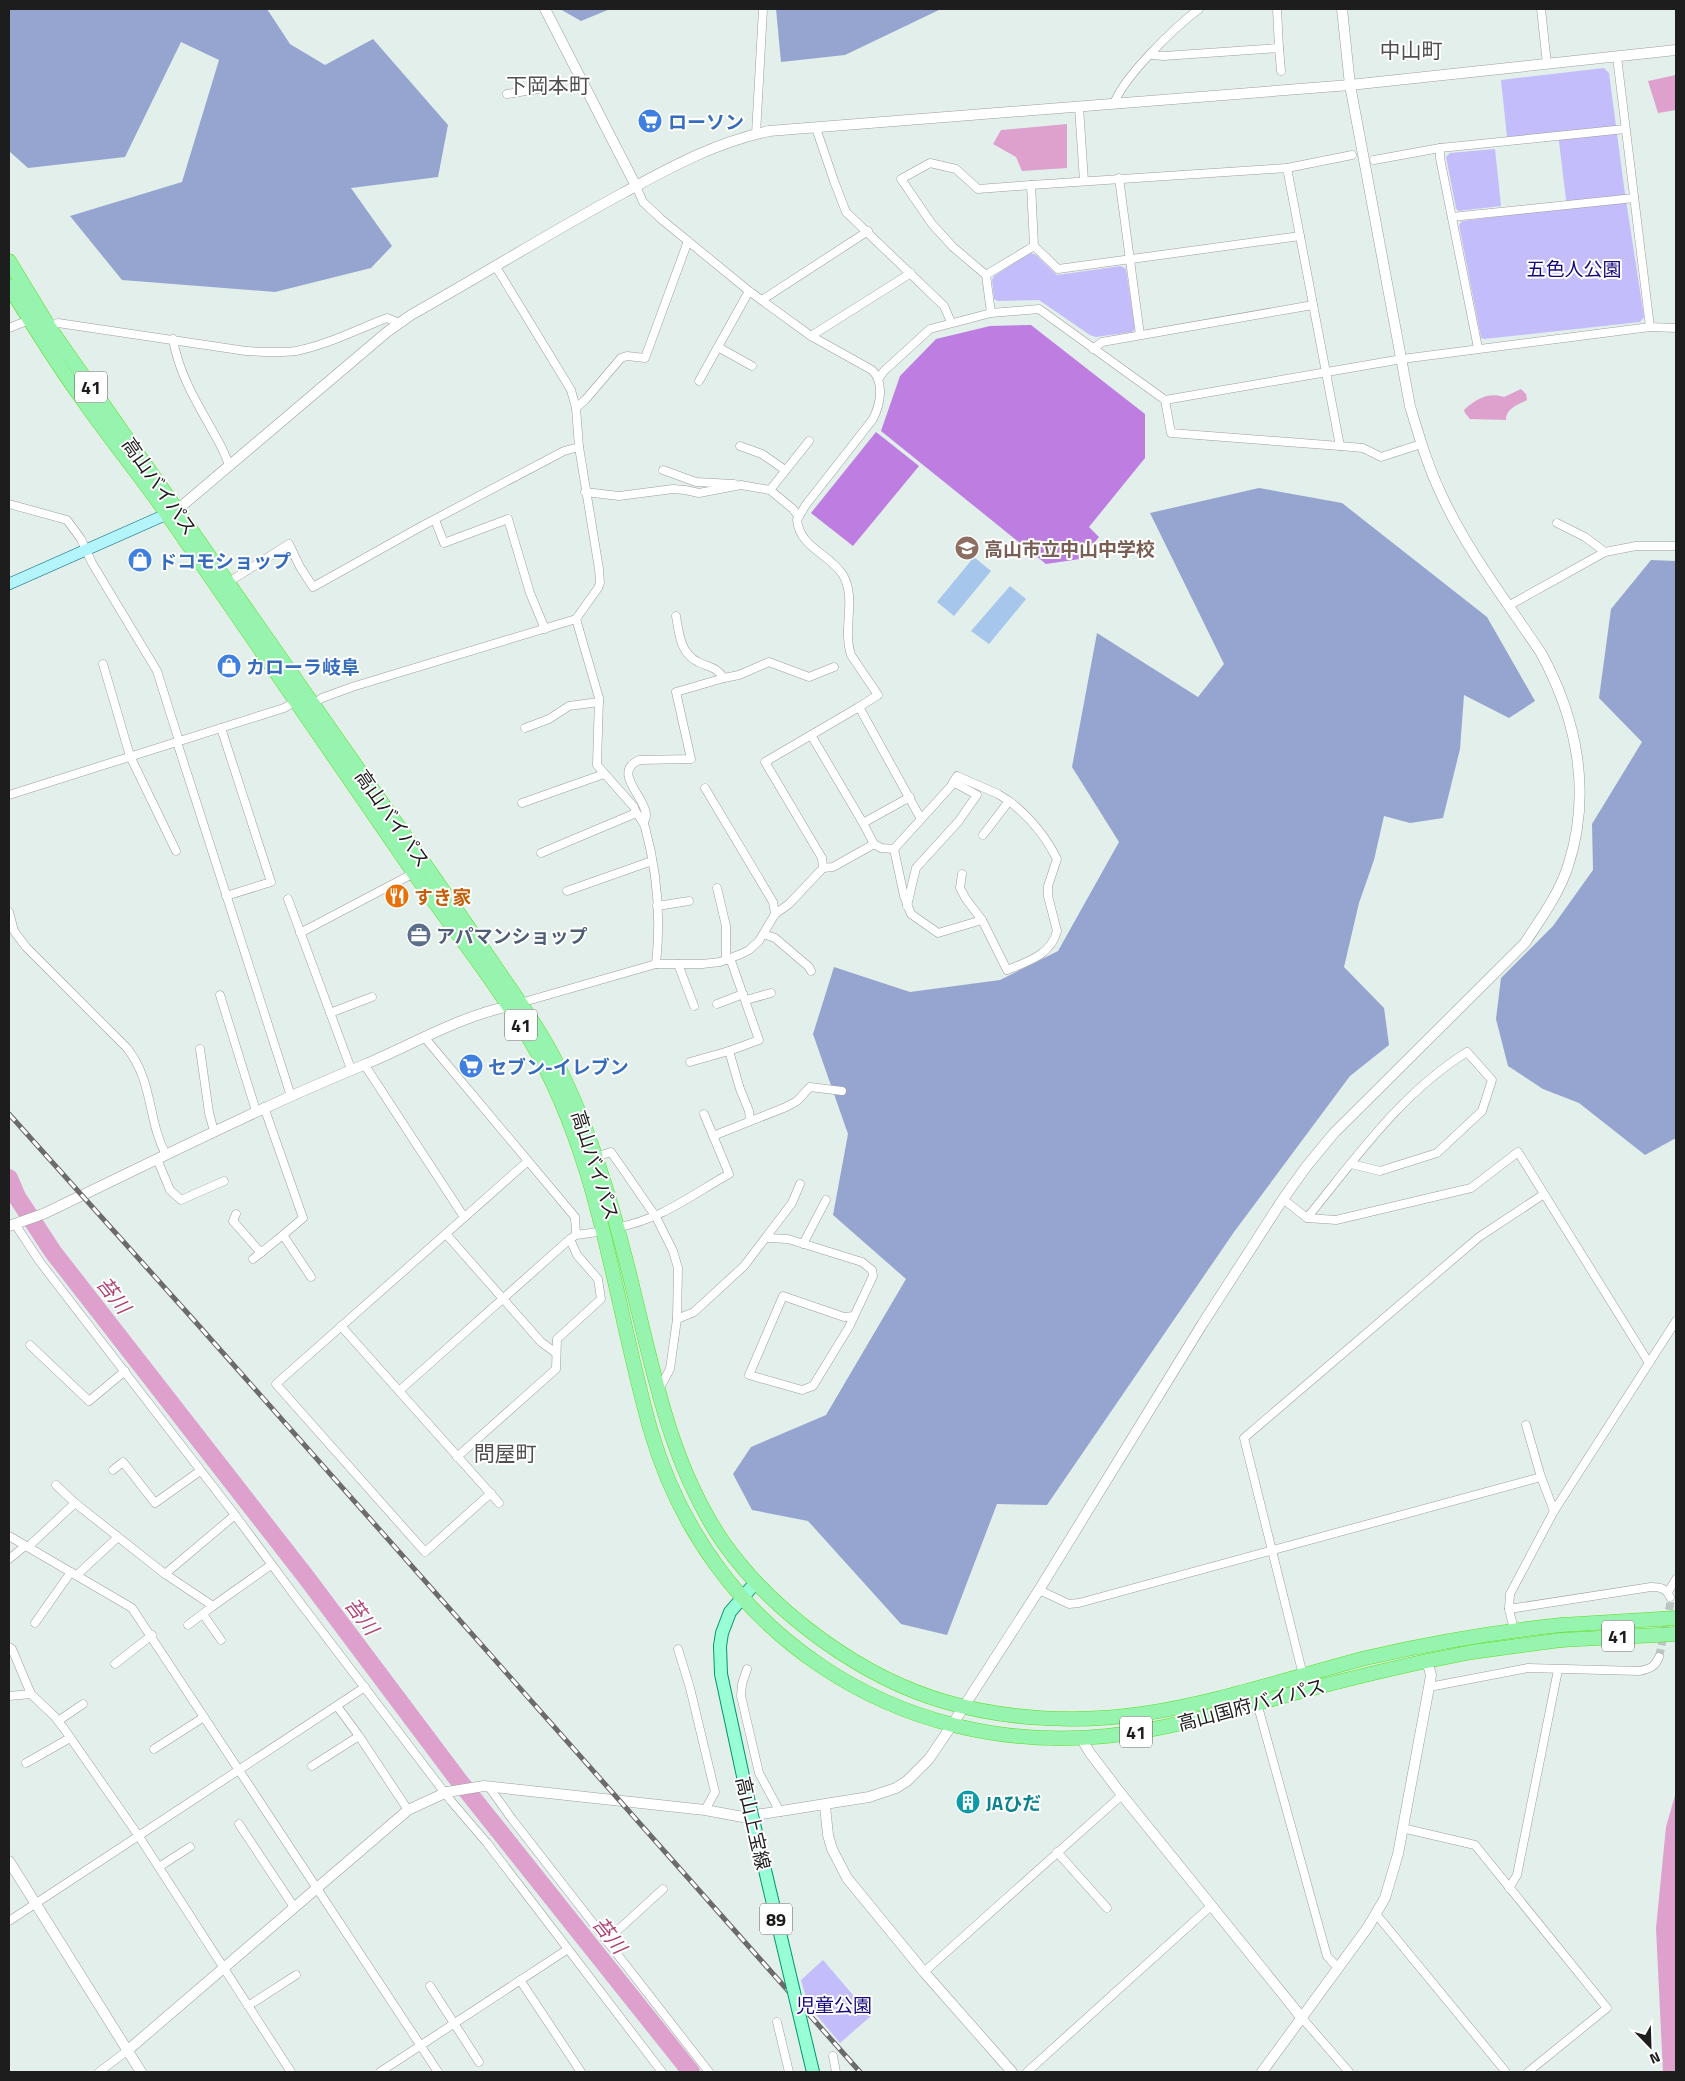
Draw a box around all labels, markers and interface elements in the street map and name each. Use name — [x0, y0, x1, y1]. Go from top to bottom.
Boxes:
district label: 中山町 — [1380, 34, 1443, 66]
district label: 下岡本町 — [506, 69, 590, 101]
place label: ローソン — [668, 107, 744, 136]
supermarket icon: ローソン — [637, 108, 663, 134]
park label: 五色人公園 — [1526, 254, 1622, 283]
road number: 41 — [75, 372, 107, 402]
street label: 高山バイパス — [116, 431, 204, 541]
place label: 高山市立中山中学校 — [984, 534, 1155, 563]
school or university icon: 高山市立中山中学校 — [954, 535, 980, 561]
place label: ドコモショップ — [158, 546, 291, 575]
shop icon: ドコモショップ — [127, 547, 153, 573]
place label: カローラ岐阜 — [246, 652, 360, 681]
shop icon: カローラ岐阜 — [216, 653, 242, 679]
street label: 高山バイパス — [349, 763, 437, 873]
place label: すき家 — [414, 882, 471, 911]
restaurant icon: すき家 — [384, 883, 410, 909]
place label: アパマンショップ — [436, 921, 588, 950]
office icon: アパマンショップ — [406, 922, 432, 948]
road number: 41 — [505, 1010, 537, 1040]
place label: セブン-イレブン — [488, 1052, 629, 1081]
supermarket icon: セブン-イレブン — [458, 1053, 484, 1079]
street label: 高山バイパス — [565, 1106, 627, 1224]
water label: 苔川 — [89, 1270, 140, 1322]
district label: 問屋町 — [474, 1437, 537, 1469]
water label: 苔川 — [338, 1591, 388, 1643]
road number: 41 — [1602, 1620, 1634, 1652]
street label: 高山国府バイパス — [1174, 1670, 1328, 1738]
road number: 41 — [1120, 1716, 1152, 1748]
street label: 高山上宝線 — [729, 1773, 779, 1873]
place label: JAひだ — [986, 1788, 1041, 1817]
building icon: JAひだ — [955, 1789, 981, 1815]
road number: 89 — [760, 1904, 792, 1935]
water label: 苔川 — [585, 1910, 636, 1962]
park label: 児童公園 — [796, 1990, 872, 2019]
north arrow — [1625, 2021, 1675, 2071]
text: N — [1647, 2047, 1664, 2070]

